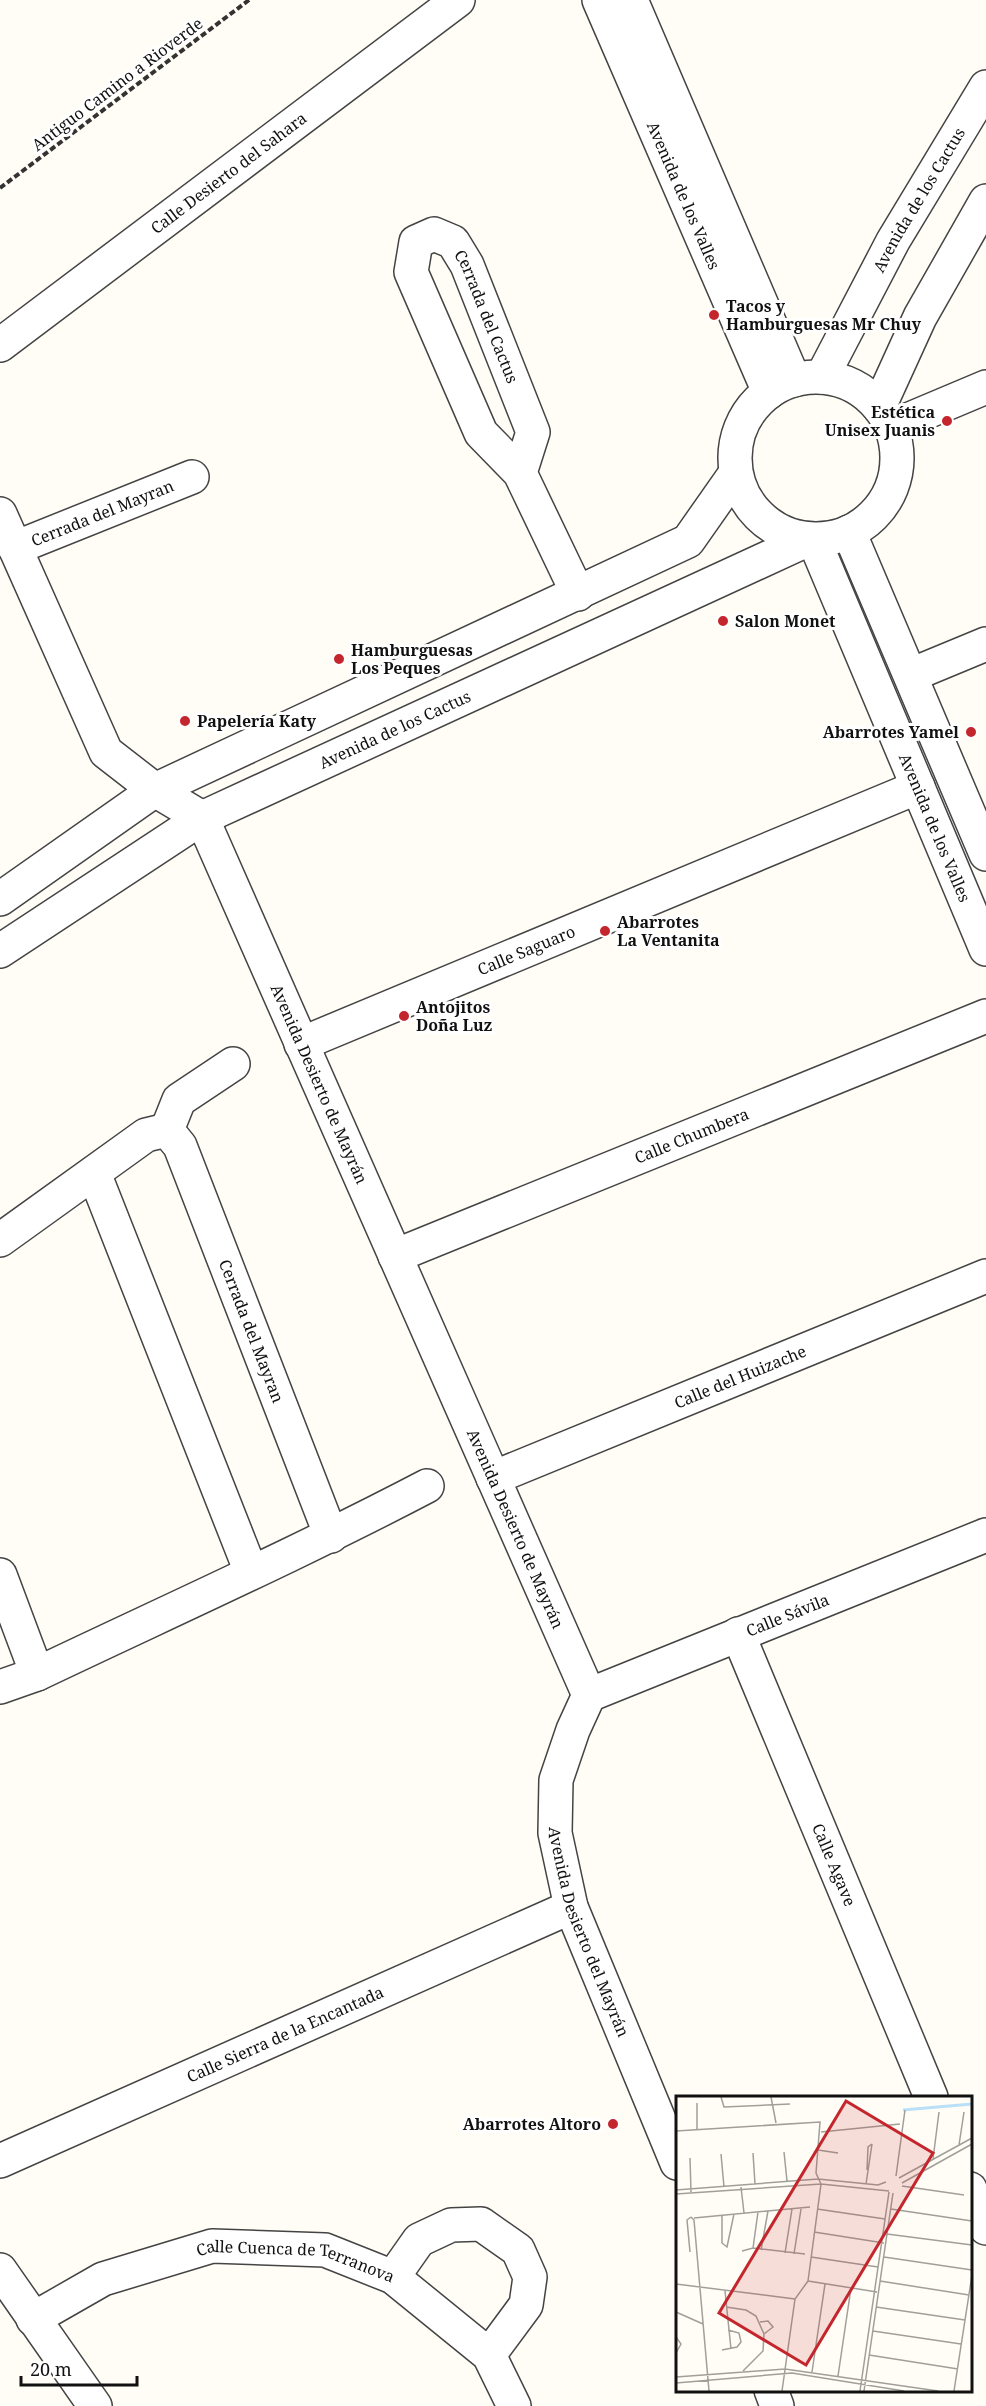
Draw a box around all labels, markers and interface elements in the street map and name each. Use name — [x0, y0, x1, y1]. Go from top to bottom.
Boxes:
street label: Antiguo Camino a Rioverde — [27, 12, 207, 156]
street label: Calle Desierto del Sahara — [146, 107, 311, 239]
street label: Avenida de los Valles — [642, 118, 726, 273]
street label: Avenida de los Cactus — [868, 123, 970, 276]
street label: Cerrada del Cactus — [449, 245, 524, 386]
place label: Tacos y Hamburguesas Mr Chuy — [726, 295, 922, 335]
marker: Tacos y Hamburguesas Mr Chuy — [707, 308, 721, 322]
place label: Estética Unisex Juanis — [825, 401, 935, 441]
marker: Estética Unisex Juanis — [940, 414, 954, 428]
street label: Cerrada del Mayran — [28, 474, 177, 552]
place label: Salon Monet — [735, 610, 836, 632]
marker: Salon Monet — [716, 614, 730, 628]
place label: Hamburguesas Los Peques — [351, 639, 473, 679]
marker: Hamburguesas Los Peques — [332, 652, 346, 666]
street label: Avenida de los Cactus — [315, 685, 474, 774]
place label: Papelería Katy — [197, 710, 317, 732]
marker: Papelería Katy — [178, 714, 192, 728]
place label: Abarrotes Yamel — [823, 721, 959, 743]
marker: Abarrotes Yamel — [964, 725, 978, 739]
street label: Avenida de los Valles — [894, 750, 976, 905]
place label: Abarrotes La Ventanita — [617, 911, 720, 951]
street label: Calle Saguaro — [474, 920, 578, 980]
marker: Abarrotes La Ventanita — [598, 924, 612, 938]
street label: Avenida Desierto de Mayrán — [266, 981, 373, 1187]
place label: Antojitos Doña Luz — [416, 996, 492, 1036]
marker: Antojitos Doña Luz — [397, 1009, 411, 1023]
street label: Calle Chumbera — [631, 1103, 752, 1169]
street label: Cerrada del Mayran — [214, 1256, 289, 1406]
street label: Calle del Huizache — [671, 1340, 809, 1414]
street label: Avenida Desierto de Mayrán — [462, 1425, 569, 1632]
street label: Calle Sávila — [743, 1588, 832, 1642]
street label: Calle Agave — [807, 1820, 861, 1910]
street label: Avenida Desierto del Mayrán — [544, 1827, 635, 2040]
street label: Calle Sierra de la Encantada — [183, 1981, 387, 2088]
inset map — [676, 2096, 971, 2391]
place label: Abarrotes Altoro — [463, 2113, 601, 2135]
marker: Abarrotes Altoro — [606, 2117, 620, 2131]
street label: Calle Cuenca de Terranova — [193, 2235, 398, 2288]
scale bar — [21, 2349, 136, 2387]
text: 20 m — [30, 2357, 72, 2381]

